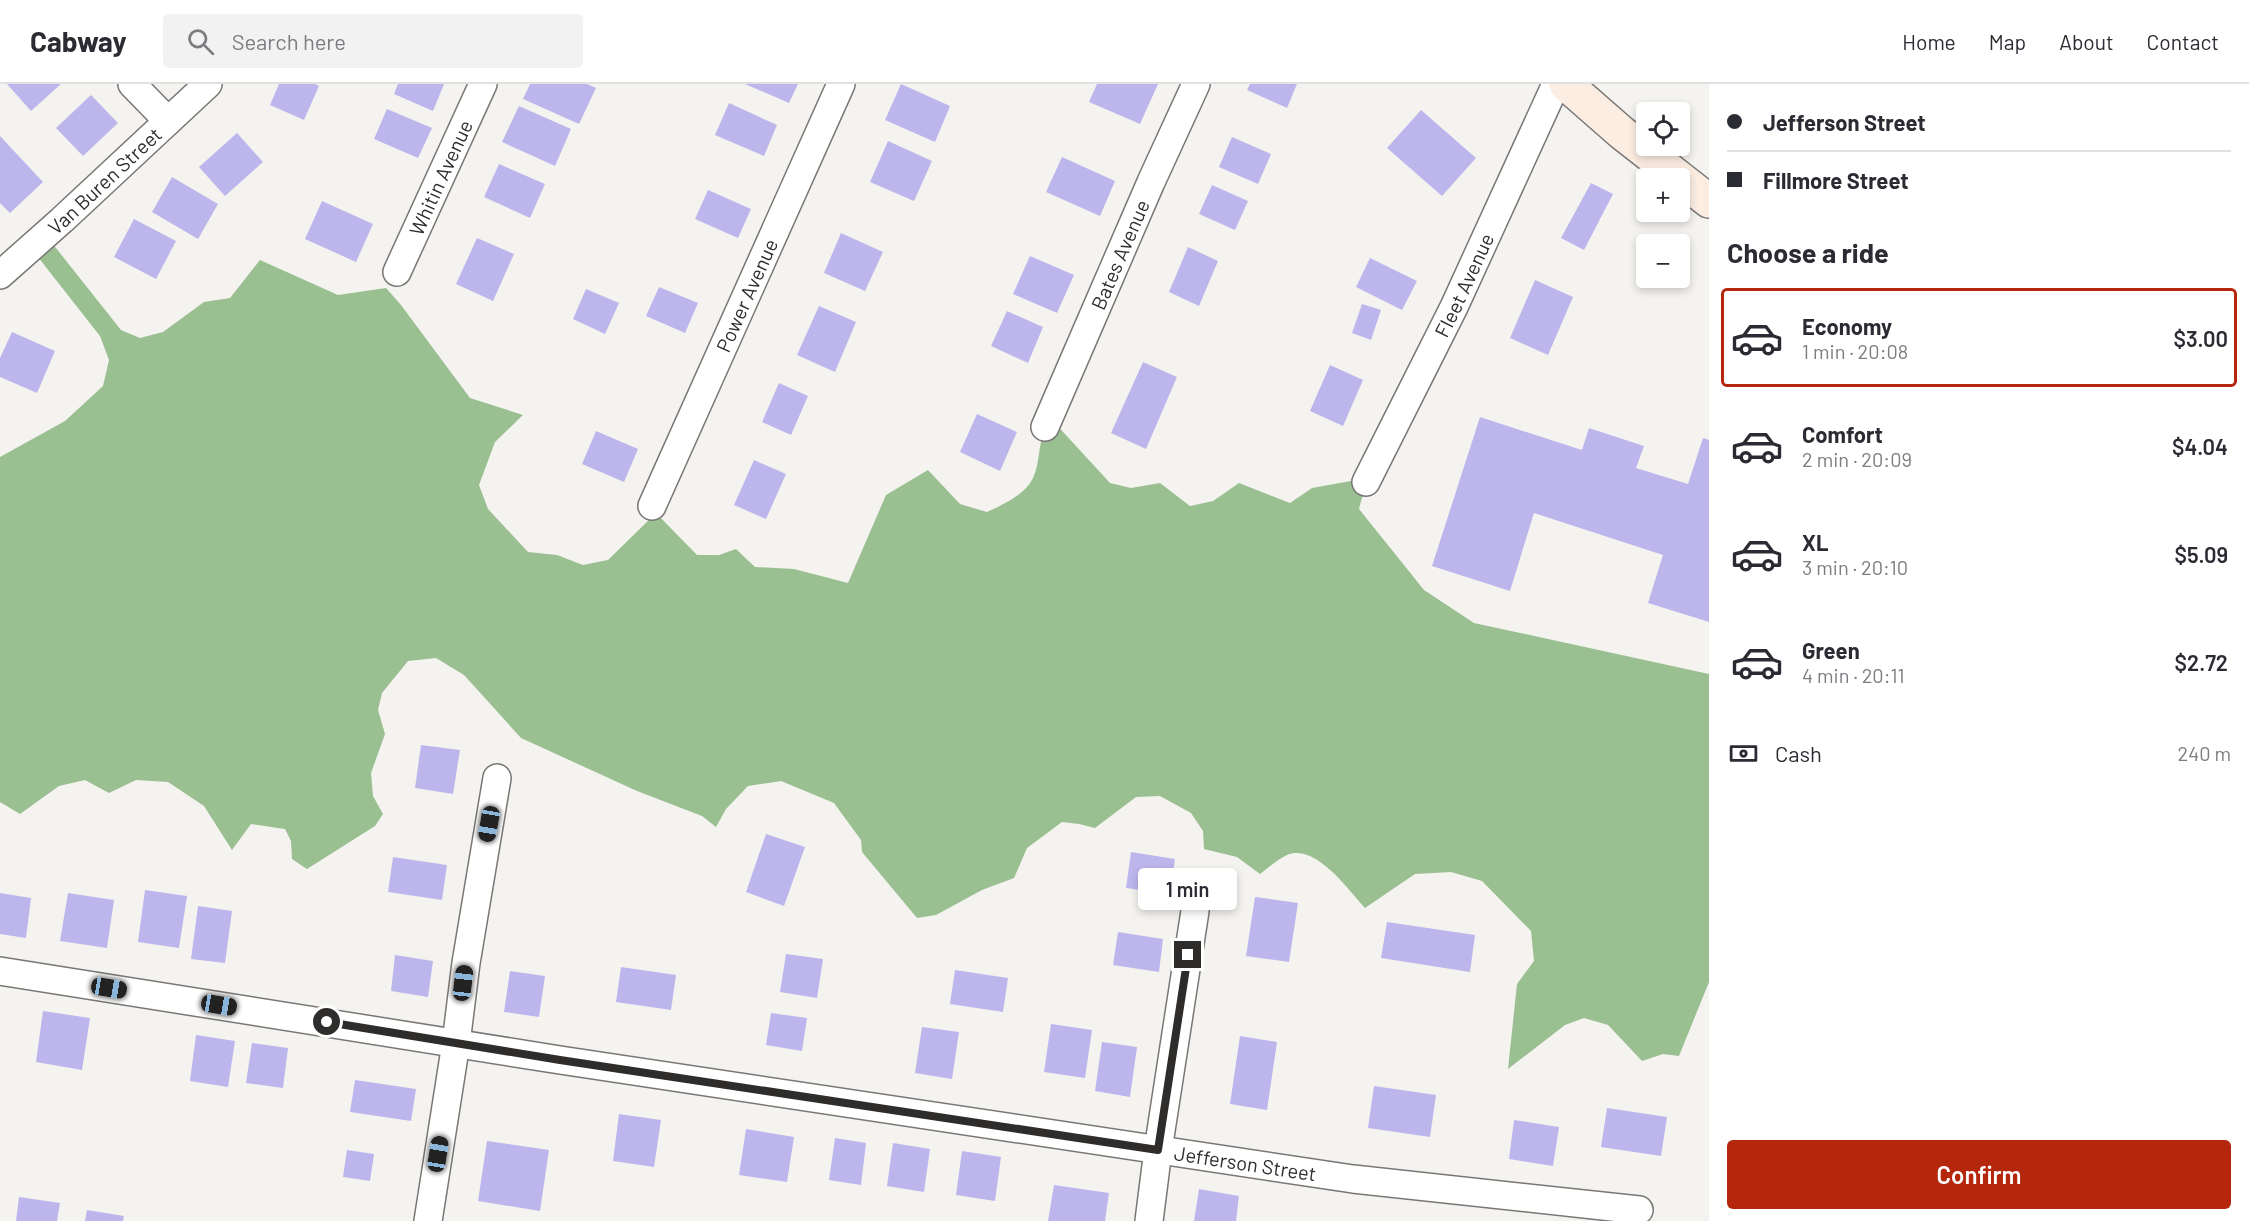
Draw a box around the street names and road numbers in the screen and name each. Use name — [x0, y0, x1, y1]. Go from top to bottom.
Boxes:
street label: Whitin Avenue — [404, 116, 477, 239]
street label: Van Buren Street — [43, 122, 166, 239]
street label: Bates Avenue — [1085, 196, 1154, 313]
street label: Fleet Avenue — [1429, 229, 1498, 341]
street label: Power Avenue — [711, 235, 782, 356]
street label: Jefferson Street — [1173, 1140, 1318, 1185]

